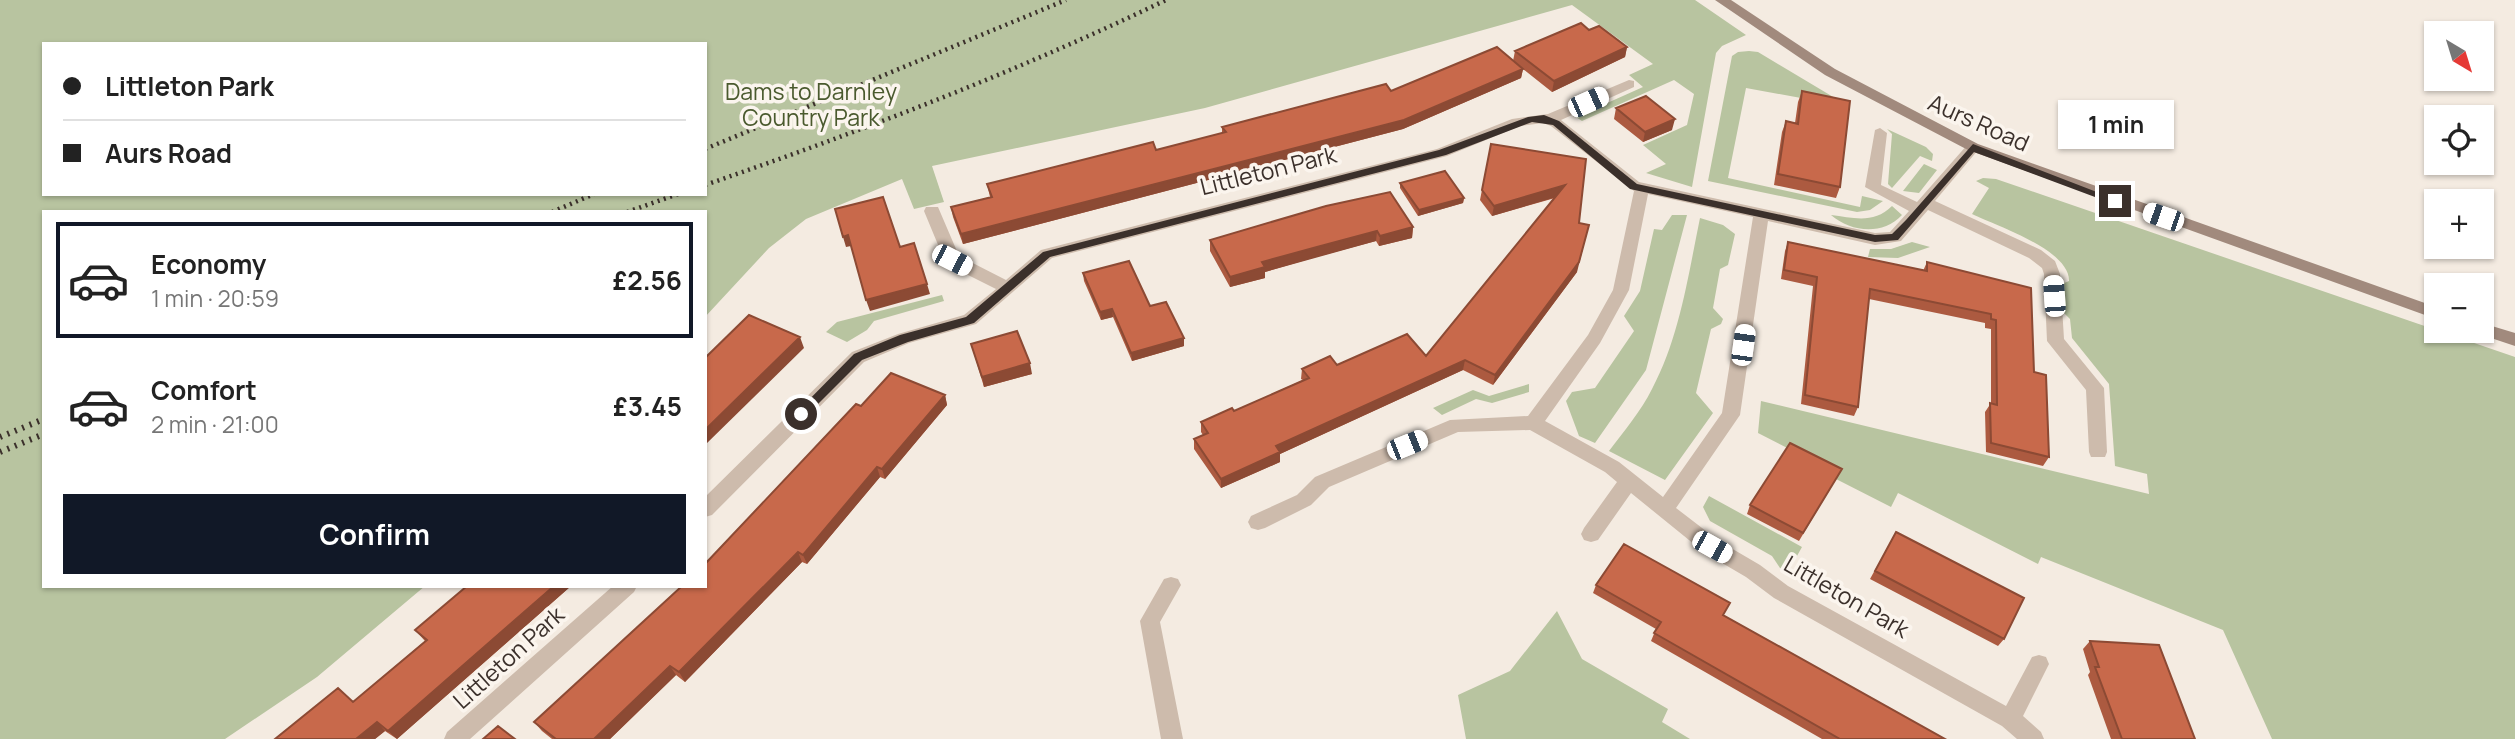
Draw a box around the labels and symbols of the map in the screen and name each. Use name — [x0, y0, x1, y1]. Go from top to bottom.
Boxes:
north arrow — [2424, 21, 2494, 91]
park label: Dams to Darnley Country Park — [725, 75, 897, 133]
car — [1565, 84, 1612, 120]
street label: Aurs Road — [1924, 86, 2034, 158]
callout: 1 min — [2057, 100, 2173, 148]
street label: Littleton Park — [1196, 137, 1340, 202]
route end — [2099, 185, 2131, 217]
car — [2140, 200, 2187, 234]
car — [929, 241, 976, 279]
car — [2043, 274, 2066, 318]
car — [1730, 323, 1757, 367]
route start — [785, 398, 817, 430]
car — [1384, 427, 1431, 463]
car — [1689, 528, 1736, 566]
street label: Littleton Park — [1779, 547, 1916, 645]
street label: Littleton Park — [445, 598, 571, 716]

